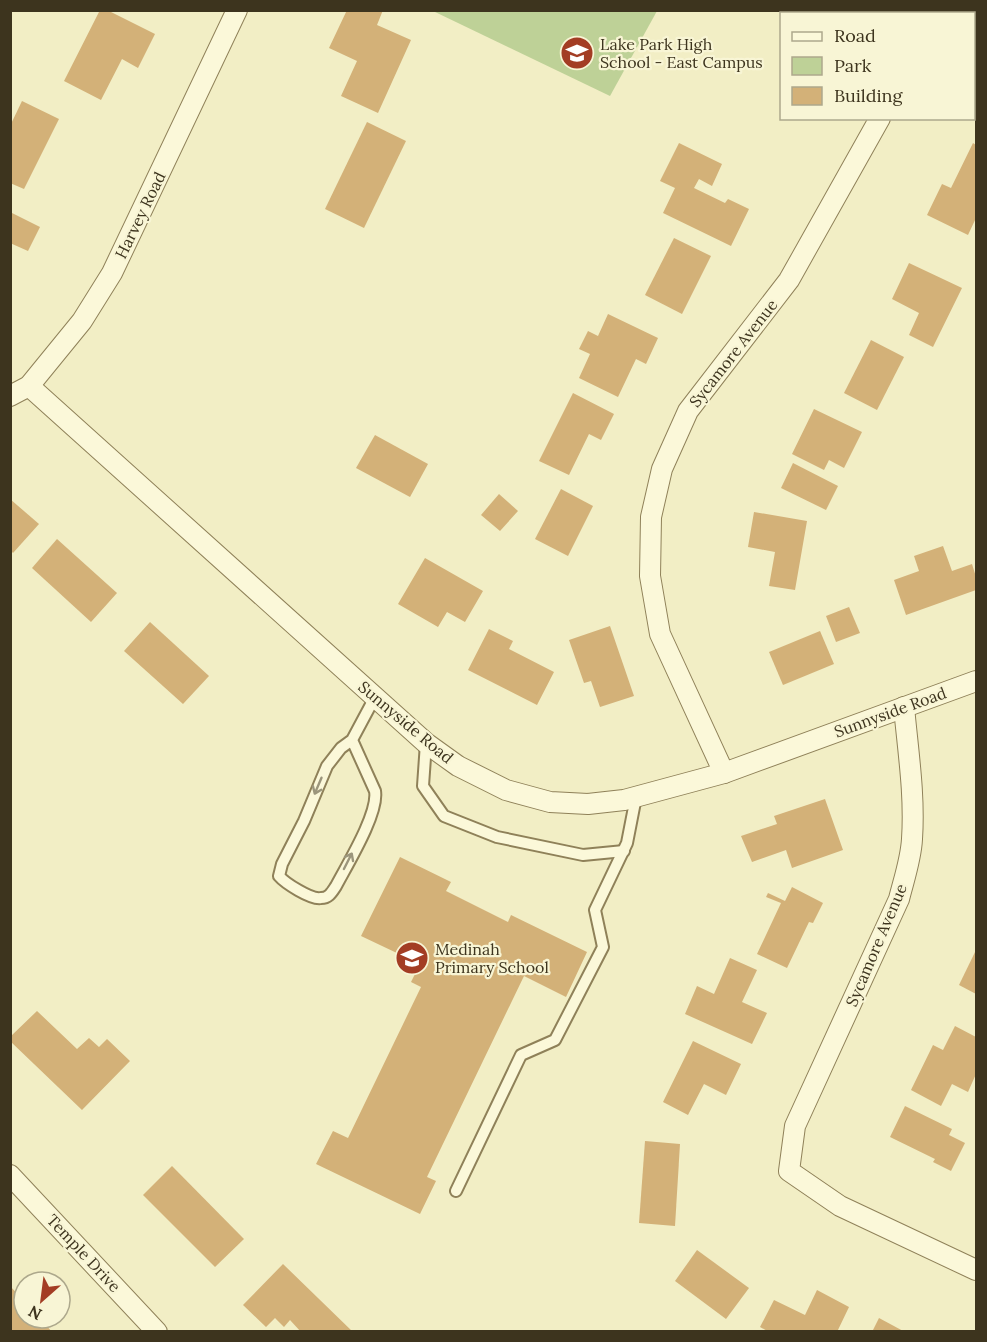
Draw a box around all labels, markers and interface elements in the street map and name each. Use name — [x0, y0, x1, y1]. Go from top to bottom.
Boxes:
legend — [780, 12, 975, 120]
text: Road — [834, 24, 876, 47]
place label: Lake Park High School - East Campus — [600, 34, 763, 72]
school or university icon: Lake Park High School - East Campus — [559, 35, 595, 71]
text: Park — [834, 54, 872, 77]
text: Building — [834, 84, 904, 107]
street label: Harvey Road — [110, 168, 170, 262]
street label: Sycamore Avenue — [685, 295, 782, 411]
street label: Sunnyside Road — [354, 676, 458, 768]
street label: Sunnyside Road — [831, 682, 949, 742]
one-way arrow — [312, 777, 324, 795]
one-way arrow — [343, 853, 355, 871]
street label: Sycamore Avenue — [841, 880, 911, 1010]
place label: Medinah Primary School — [435, 939, 549, 977]
school or university icon: Medinah Primary School — [394, 940, 430, 976]
street label: Temple Drive — [43, 1210, 125, 1296]
north arrow — [12, 1270, 72, 1330]
text: N — [25, 1302, 45, 1325]

